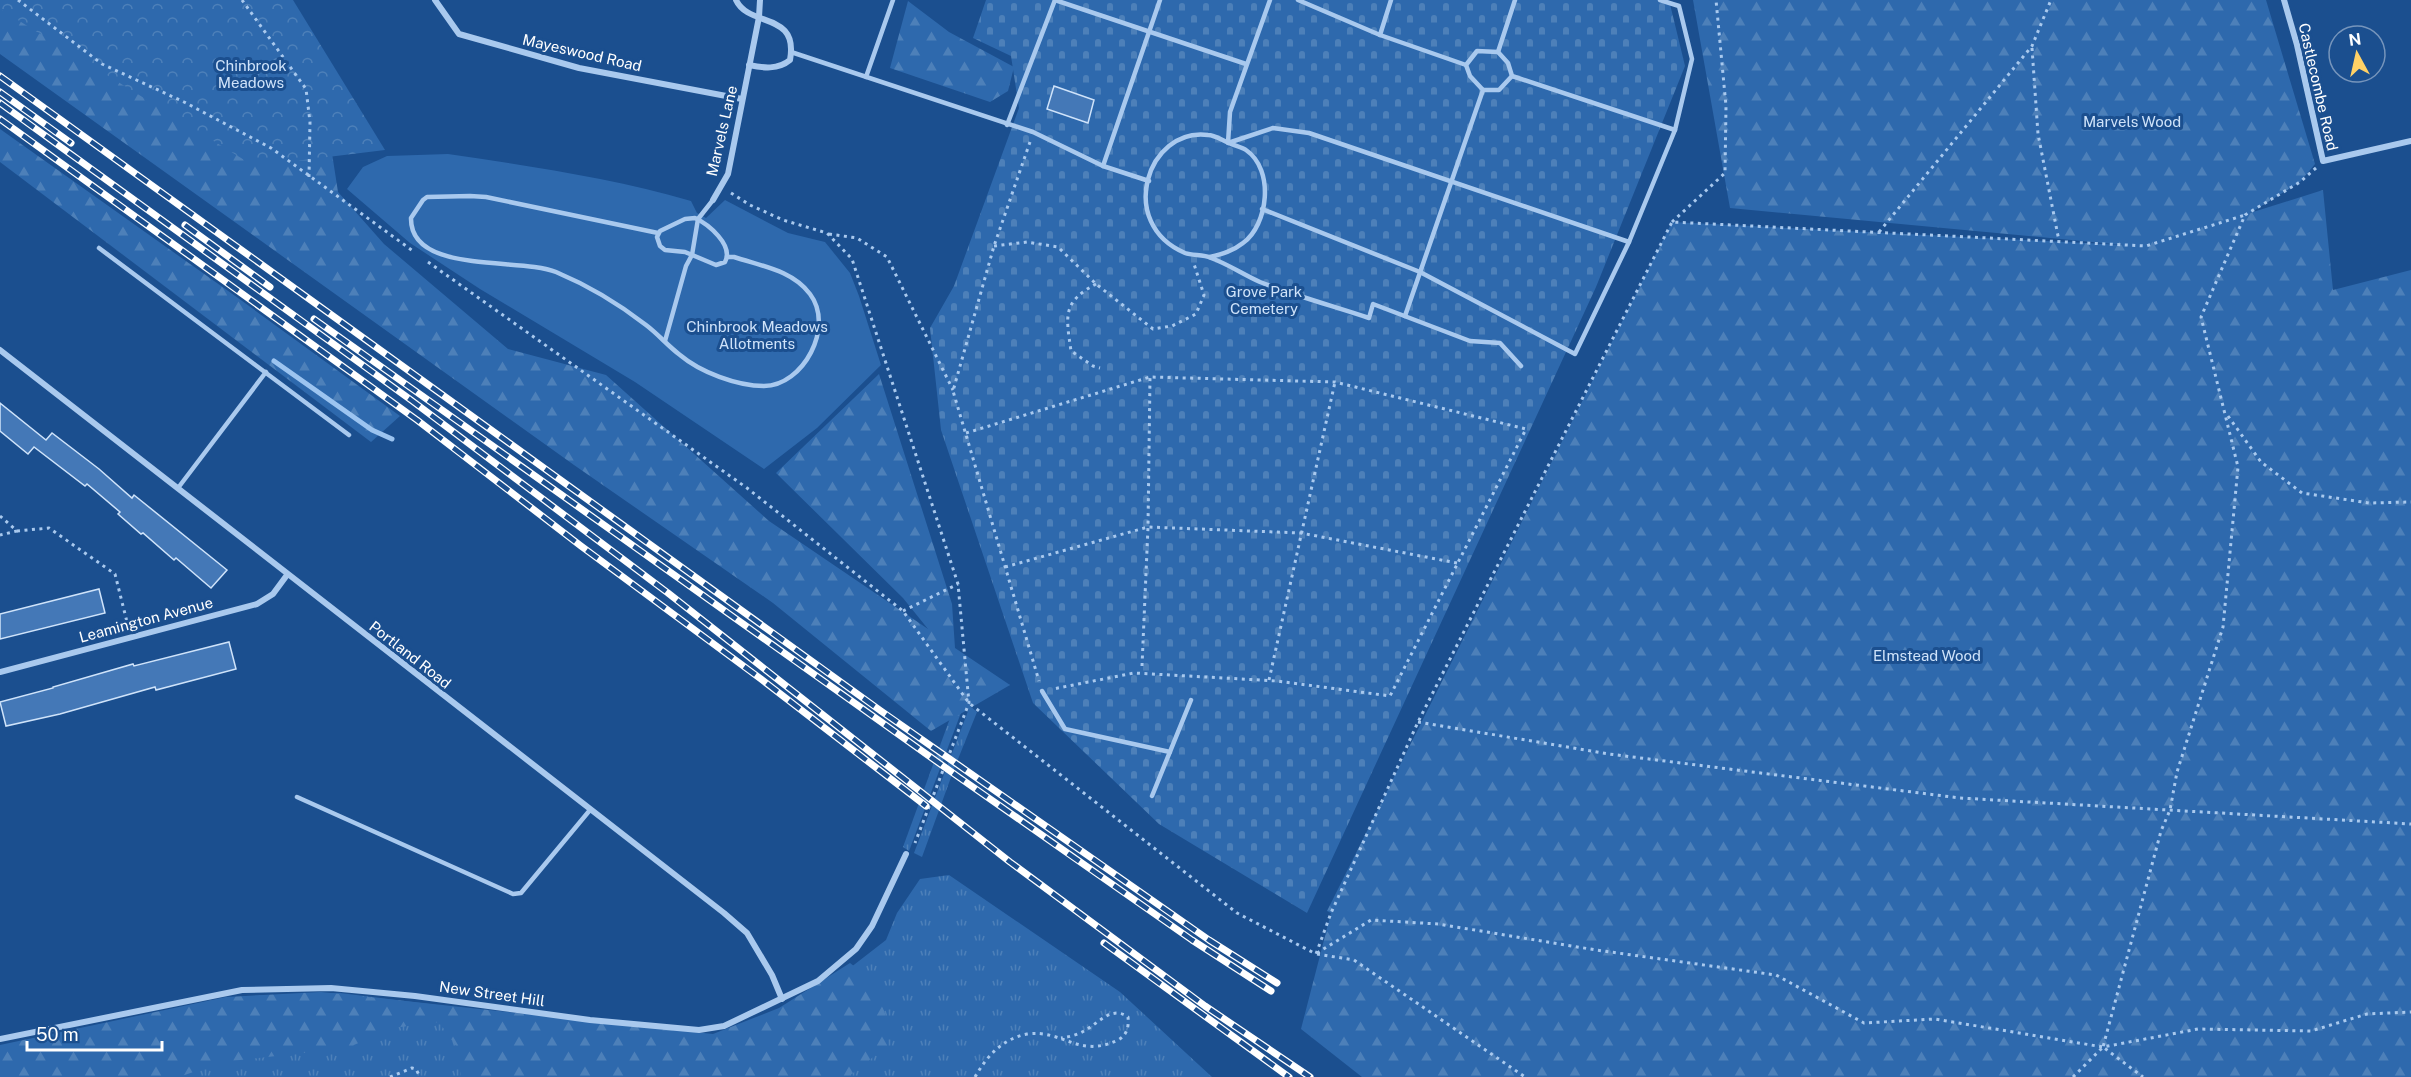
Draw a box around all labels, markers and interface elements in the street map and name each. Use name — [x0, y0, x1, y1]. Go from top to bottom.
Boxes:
street label: Castlecombe Road — [2296, 21, 2341, 152]
north arrow — [2327, 24, 2387, 84]
text: N — [2347, 29, 2363, 50]
street label: Mayeswood Road — [521, 31, 643, 74]
park label: Chinbrook Meadows — [215, 57, 287, 91]
street label: Marvels Lane — [703, 84, 740, 178]
park label: Marvels Wood — [2083, 113, 2181, 130]
park label: Grove Park Cemetery — [1226, 283, 1302, 317]
park label: Chinbrook Meadows Allotments — [686, 318, 828, 352]
street label: Leamington Avenue — [77, 593, 215, 646]
street label: Portland Road — [366, 617, 455, 692]
park label: Elmstead Wood — [1873, 647, 1981, 664]
street label: New Street Hill — [438, 978, 546, 1009]
scale bar — [27, 1014, 162, 1052]
text: 50 m — [36, 1024, 79, 1045]

